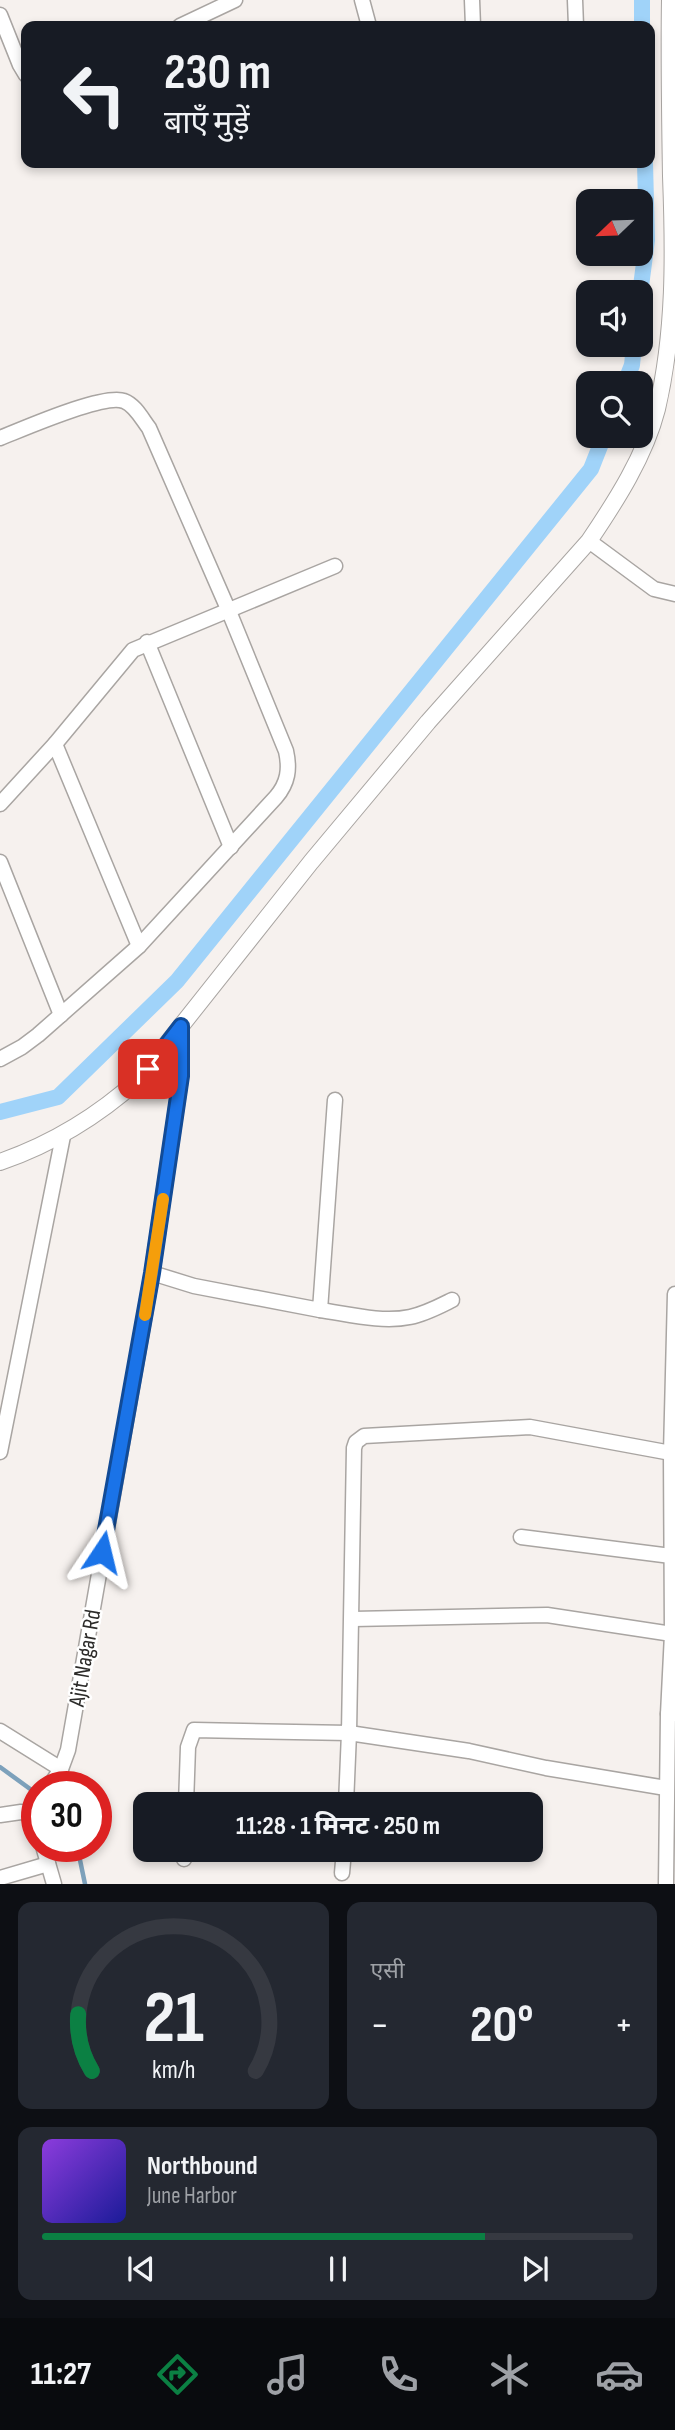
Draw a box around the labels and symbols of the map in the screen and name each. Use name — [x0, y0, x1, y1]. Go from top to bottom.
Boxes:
north arrow — [576, 189, 653, 266]
pin — [118, 1039, 178, 1099]
position arrow — [65, 1515, 139, 1589]
street label: Ajit Nagar Rd — [63, 1608, 107, 1710]
speed limit sign: 30 — [21, 1771, 112, 1862]

